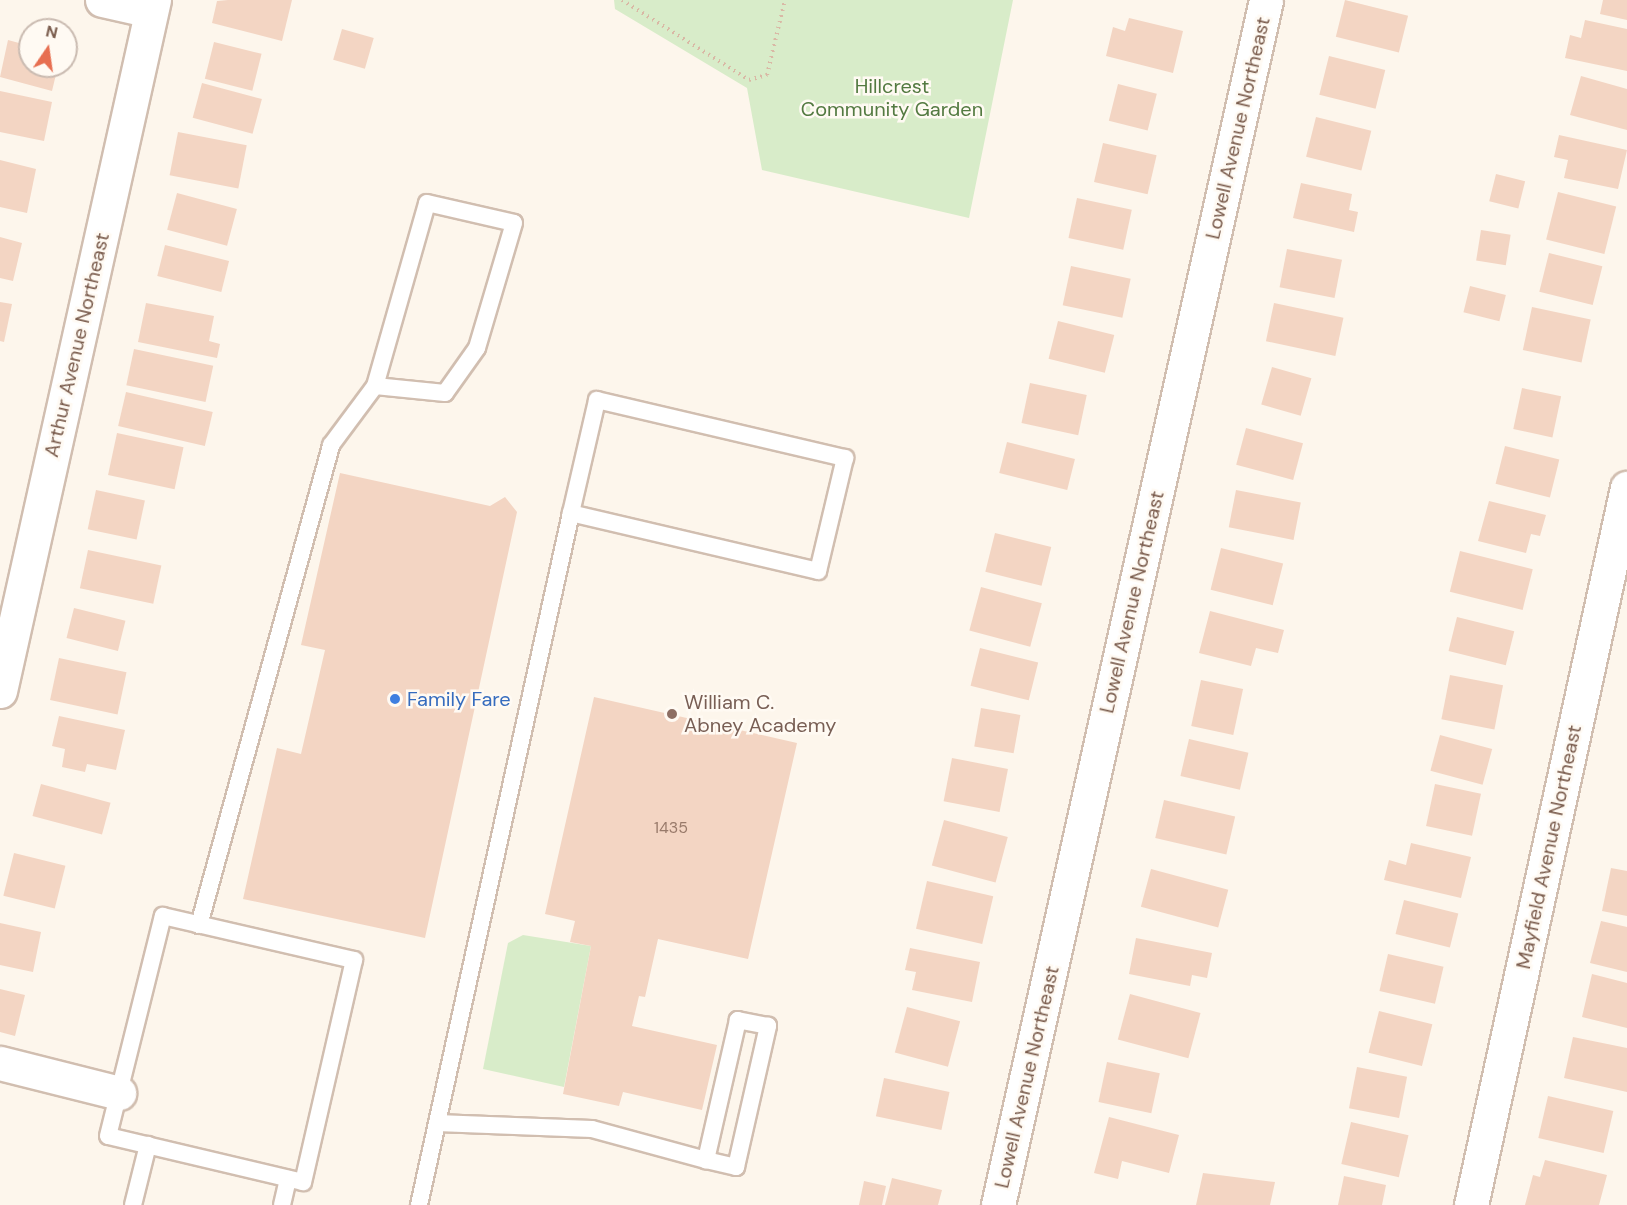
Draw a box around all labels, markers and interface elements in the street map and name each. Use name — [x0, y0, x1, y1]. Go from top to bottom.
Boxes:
street label: Lowell Avenue Northeast — [1201, 14, 1275, 242]
north arrow — [18, 18, 78, 78]
text: N — [44, 20, 60, 43]
park label: Hillcrest Community Garden — [801, 75, 983, 122]
street label: Arthur Avenue Northeast — [39, 230, 115, 460]
street label: Lowell Avenue Northeast — [1095, 488, 1169, 716]
place label: Family Fare — [407, 687, 511, 711]
place label: William C. Abney Academy — [684, 690, 836, 737]
marker: Family Fare — [388, 692, 402, 706]
marker: William C. Abney Academy — [665, 707, 679, 721]
street label: Mayfield Avenue Northeast — [1511, 723, 1587, 971]
house number: 1435 — [654, 818, 688, 838]
street label: Lowell Avenue Northeast — [990, 963, 1064, 1191]

